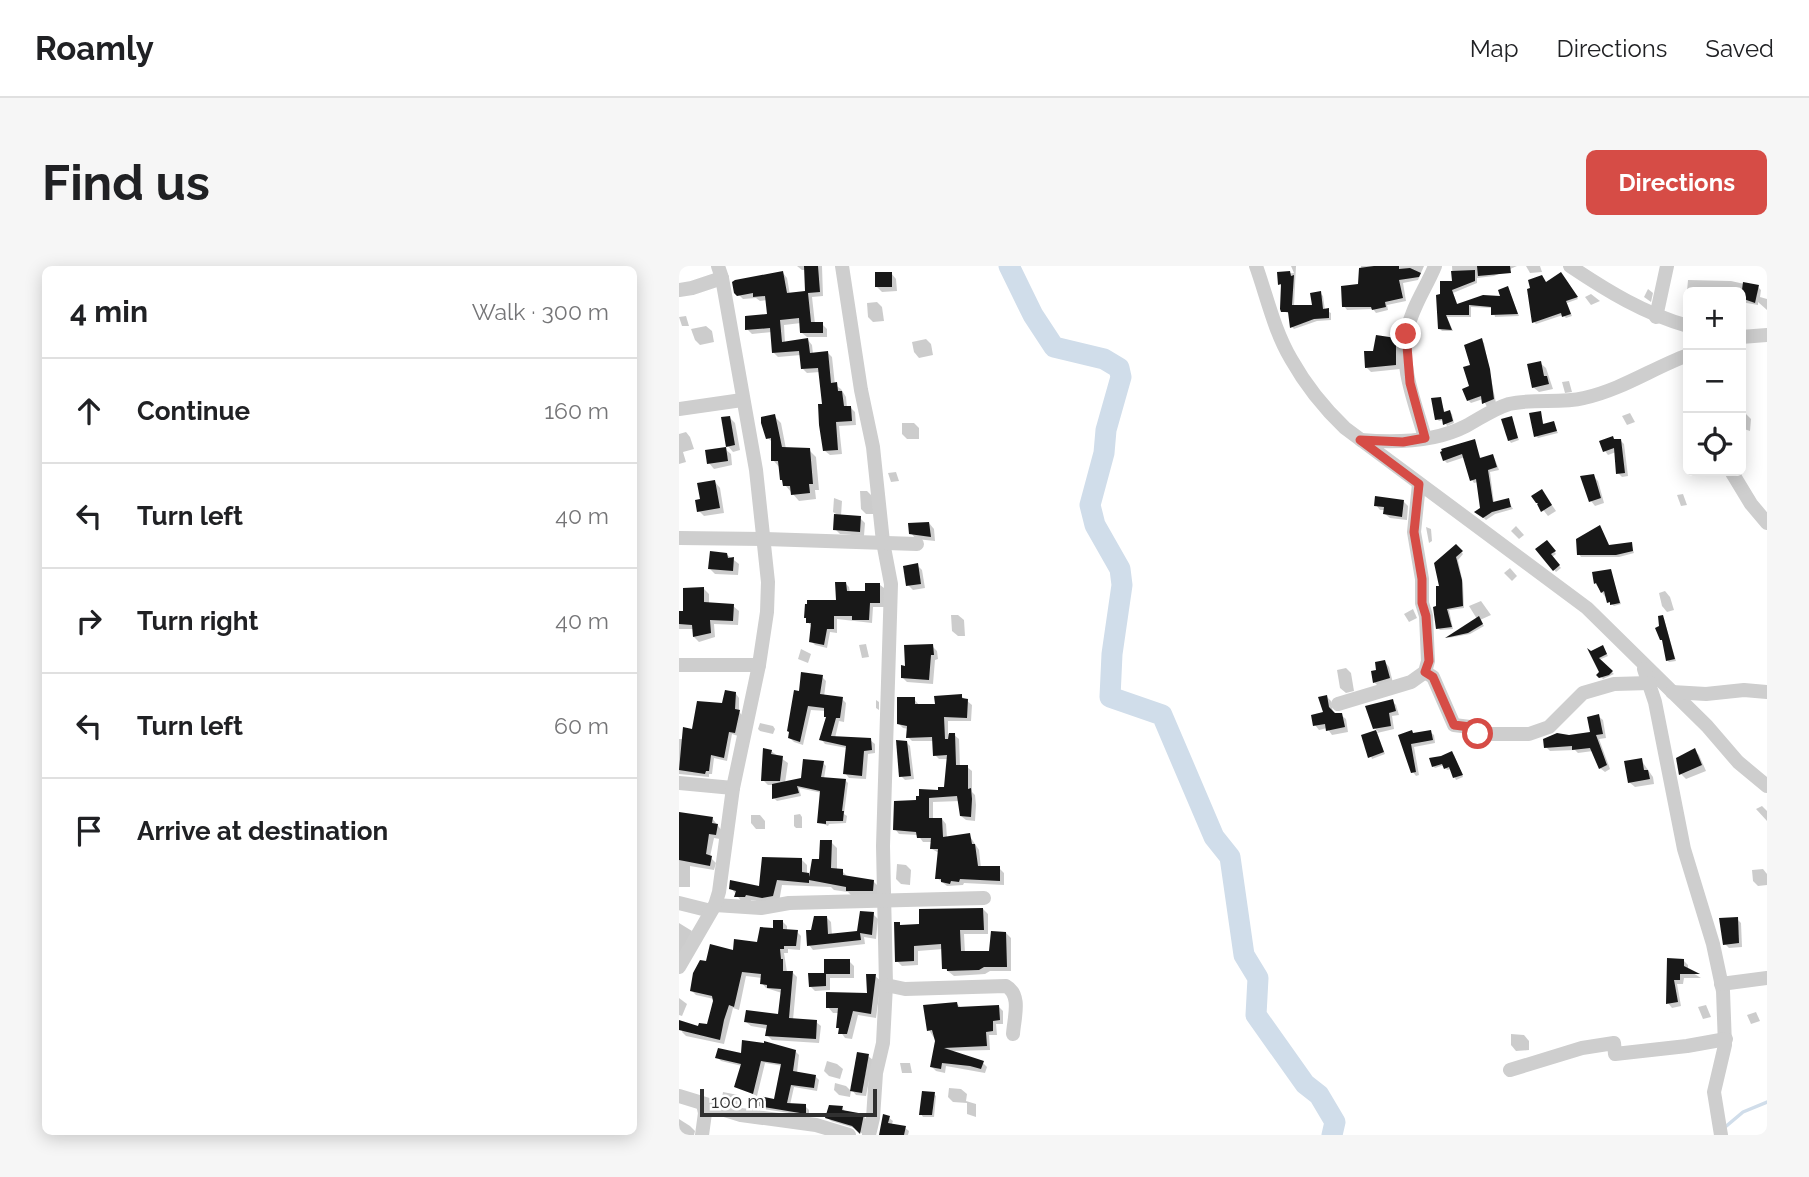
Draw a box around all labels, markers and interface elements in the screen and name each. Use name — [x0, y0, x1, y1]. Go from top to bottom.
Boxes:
text: Roamly — [35, 29, 154, 68]
text: Map — [1470, 34, 1519, 63]
text: Directions — [1557, 34, 1667, 63]
text: Saved — [1705, 34, 1774, 63]
button: Directions — [1586, 150, 1767, 215]
text: Find us — [42, 154, 210, 211]
map controls — [1683, 287, 1746, 476]
button: + — [1683, 287, 1746, 350]
text: 4 min — [70, 294, 148, 329]
text: Walk · 300 m — [472, 298, 609, 325]
route end — [1390, 318, 1421, 349]
button: − — [1683, 350, 1746, 413]
icon: ahead — [70, 392, 108, 430]
text: Continue — [137, 396, 250, 426]
text: 160 m — [544, 397, 609, 424]
button: locate — [1683, 413, 1746, 476]
icon: left — [70, 497, 108, 535]
text: Turn left — [137, 501, 243, 531]
text: 40 m — [555, 502, 609, 529]
icon: right — [70, 602, 108, 640]
text: Turn right — [137, 606, 258, 636]
text: 40 m — [555, 607, 609, 634]
icon: left — [70, 707, 108, 745]
text: Turn left — [137, 711, 243, 741]
text: 60 m — [554, 712, 609, 739]
route start — [1462, 718, 1493, 749]
icon: arrive — [70, 812, 108, 850]
text: Arrive at destination — [137, 816, 388, 846]
scale bar — [700, 1086, 877, 1118]
text: 100 m — [711, 1090, 765, 1112]

